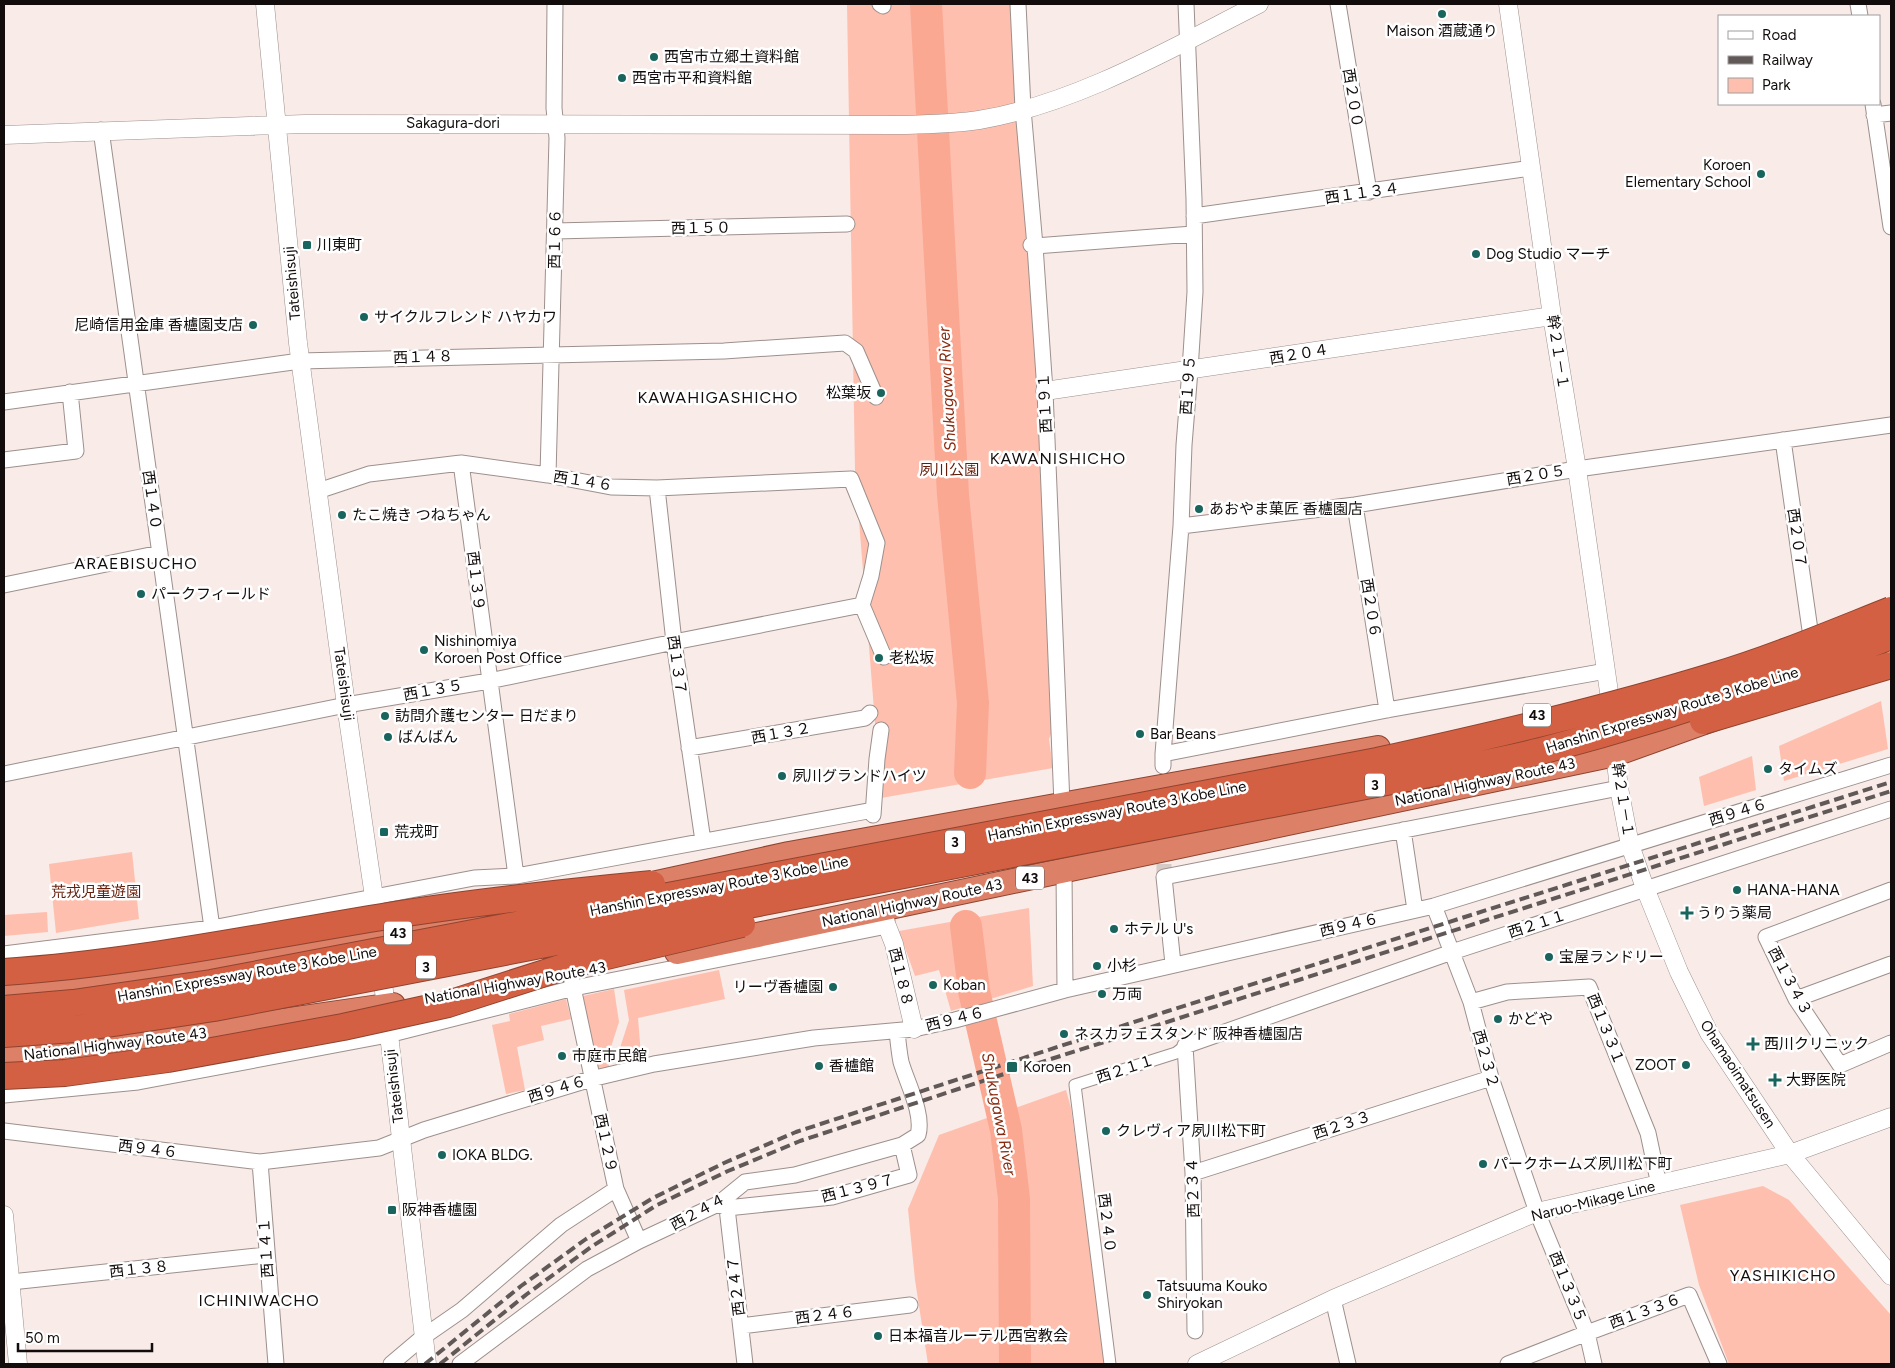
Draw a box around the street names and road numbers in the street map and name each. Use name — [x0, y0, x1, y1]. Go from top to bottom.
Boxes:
street label: 西２００ — [1339, 67, 1367, 129]
street label: Sakagura-dori — [406, 114, 500, 132]
street label: 西１１３４ — [1324, 179, 1400, 207]
street label: 西１６６ — [545, 209, 565, 269]
street label: 西１５０ — [671, 218, 731, 238]
street label: Tateishisuji — [280, 245, 304, 321]
street label: 幹２１－１ — [1543, 314, 1573, 390]
street label: 西２０４ — [1268, 340, 1330, 368]
street label: 西１４８ — [393, 347, 453, 367]
street label: 西１９５ — [1177, 354, 1199, 416]
street label: 西１９１ — [1034, 373, 1056, 433]
street label: 西２０５ — [1505, 461, 1567, 489]
street label: 西１４６ — [552, 467, 614, 495]
street label: 西１４０ — [139, 469, 165, 531]
street label: 西２０７ — [1784, 507, 1810, 569]
street label: 西１３９ — [463, 550, 489, 612]
street label: 西２０６ — [1357, 577, 1385, 639]
street label: 西１３７ — [664, 634, 690, 696]
street label: Tateishisuji — [330, 646, 358, 722]
street label: Hanshin Expressway Route 3 Kobe Line — [1544, 663, 1800, 757]
street label: 西１３５ — [402, 676, 464, 704]
road number: 43 — [1523, 704, 1551, 726]
street label: 西１３２ — [750, 719, 812, 747]
street label: National Highway Route 43 — [1393, 754, 1577, 810]
street label: 幹２１－１ — [1608, 762, 1638, 838]
road number: 3 — [1365, 774, 1385, 796]
street label: Hanshin Expressway Route 3 Kobe Line — [986, 777, 1248, 845]
street label: 西９４６ — [1707, 795, 1769, 829]
road number: 3 — [945, 830, 965, 854]
street label: Hanshin Expressway Route 3 Kobe Line — [588, 852, 850, 920]
road number: 43 — [1016, 866, 1044, 890]
street label: National Highway Route 43 — [820, 875, 1004, 931]
street label: 西２１１ — [1506, 906, 1568, 942]
street label: 西９４６ — [1318, 909, 1380, 941]
road number: 43 — [384, 921, 412, 944]
street label: Hanshin Expressway Route 3 Kobe Line — [116, 942, 378, 1006]
street label: 西１３４３ — [1764, 944, 1816, 1018]
street label: 西１８８ — [885, 946, 917, 1008]
road number: 3 — [416, 956, 436, 979]
street label: National Highway Route 43 — [423, 958, 607, 1008]
street label: 西１３３１ — [1584, 991, 1628, 1067]
street label: 西９４６ — [924, 1003, 986, 1035]
street label: Ohamaoimatsusen — [1696, 1017, 1780, 1131]
street label: National Highway Route 43 — [23, 1024, 207, 1064]
street label: 西２３２ — [1469, 1028, 1503, 1090]
street label: Tateishisuji — [381, 1048, 407, 1124]
street label: 西２１１ — [1094, 1051, 1156, 1087]
street label: 西９４６ — [526, 1072, 588, 1106]
street label: 西２３３ — [1311, 1107, 1373, 1143]
street label: 西１２９ — [591, 1112, 621, 1174]
street label: 西９４６ — [117, 1136, 179, 1162]
street label: 西２３４ — [1183, 1158, 1203, 1218]
street label: 西１３９７ — [819, 1170, 897, 1206]
street label: Naruo-Mikage Line — [1529, 1177, 1657, 1225]
street label: 西２４４ — [667, 1190, 729, 1234]
street label: 西２４０ — [1094, 1192, 1120, 1254]
street label: 西１４１ — [255, 1217, 277, 1279]
street label: 西１３３５ — [1546, 1249, 1590, 1325]
street label: 西２４７ — [723, 1255, 749, 1317]
street label: 西１３８ — [108, 1257, 170, 1281]
street label: 西１３３６ — [1607, 1290, 1683, 1332]
street label: 西２４６ — [794, 1302, 856, 1328]

